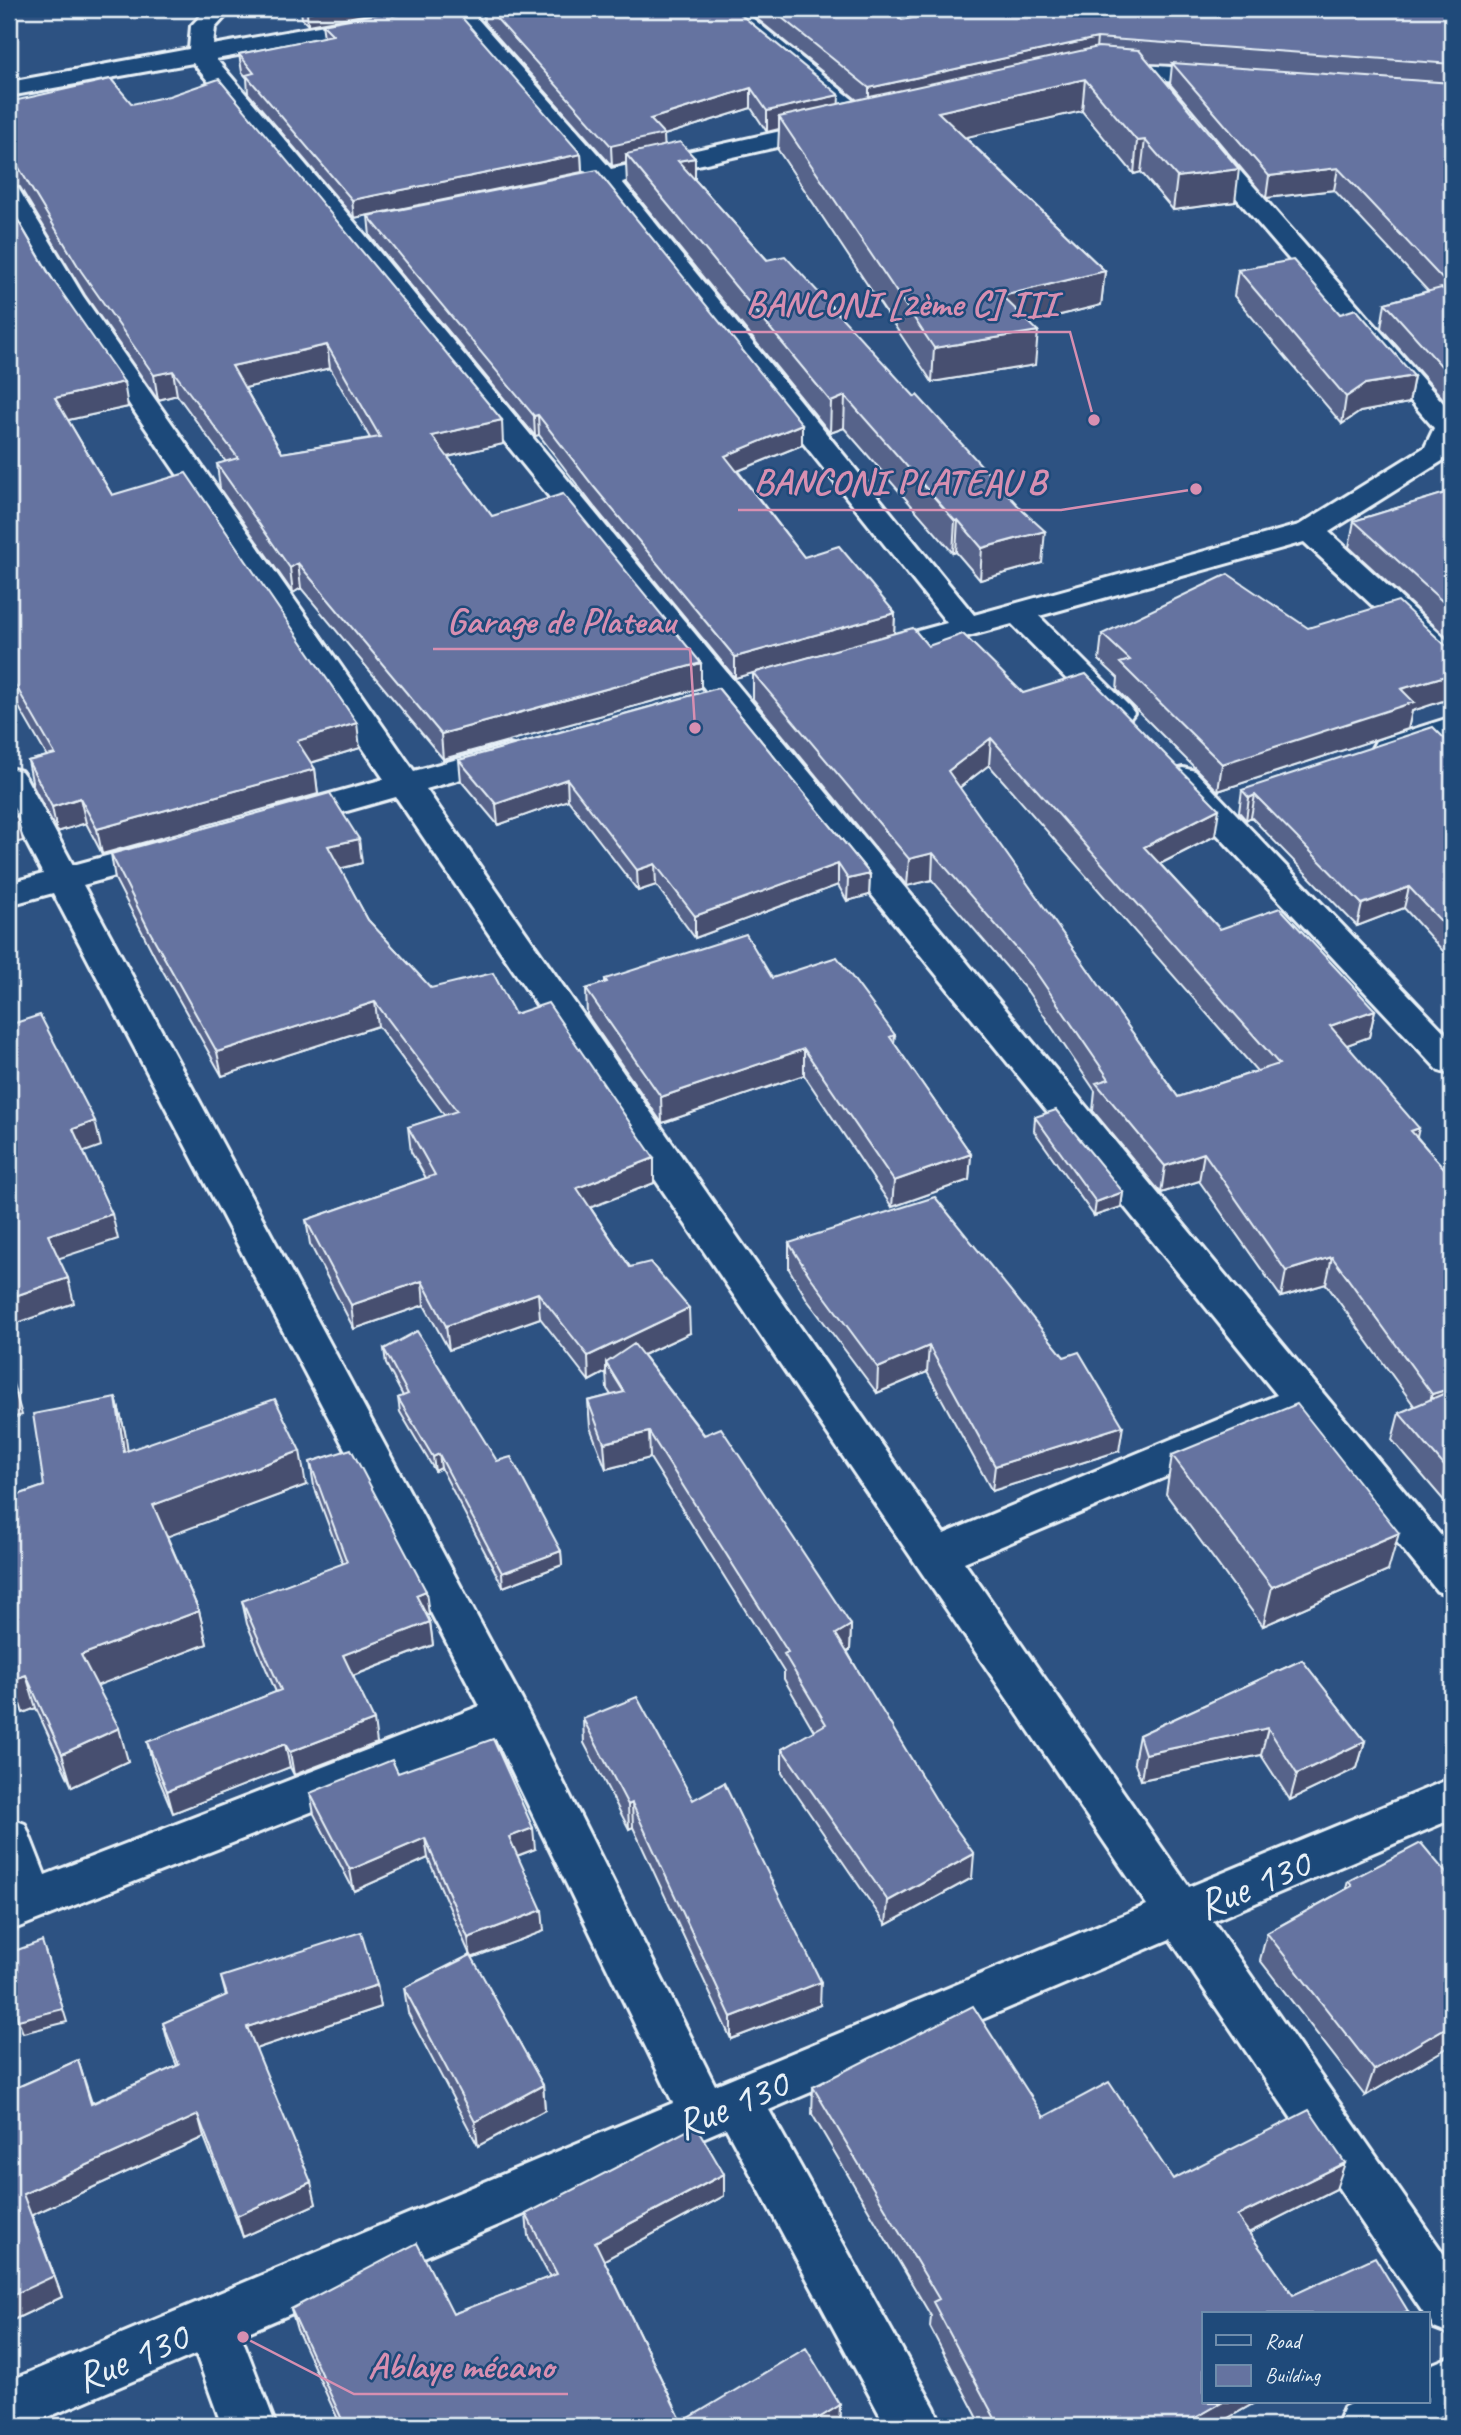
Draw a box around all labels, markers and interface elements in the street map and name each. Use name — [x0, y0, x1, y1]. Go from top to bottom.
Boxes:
callout: BANCONI [2ème C] III — [731, 274, 1070, 332]
text: BANCONI [2ème C] III — [746, 280, 1063, 327]
callout: BANCONI PLATEAU B — [738, 452, 1061, 510]
text: BANCONI PLATEAU B — [753, 458, 1049, 505]
callout: Garage de Plateau — [433, 591, 690, 649]
text: Garage de Plateau — [447, 597, 679, 644]
street label: Rue 130 — [1189, 1836, 1321, 1932]
street label: Rue 130 — [667, 2056, 799, 2152]
street label: Rue 130 — [67, 2309, 199, 2405]
legend — [1202, 2312, 1430, 2404]
text: Road — [1265, 2328, 1304, 2354]
callout: Ablaye mécano — [354, 2336, 568, 2394]
text: Ablaye mécano — [368, 2342, 557, 2389]
text: Building — [1265, 2362, 1322, 2388]

